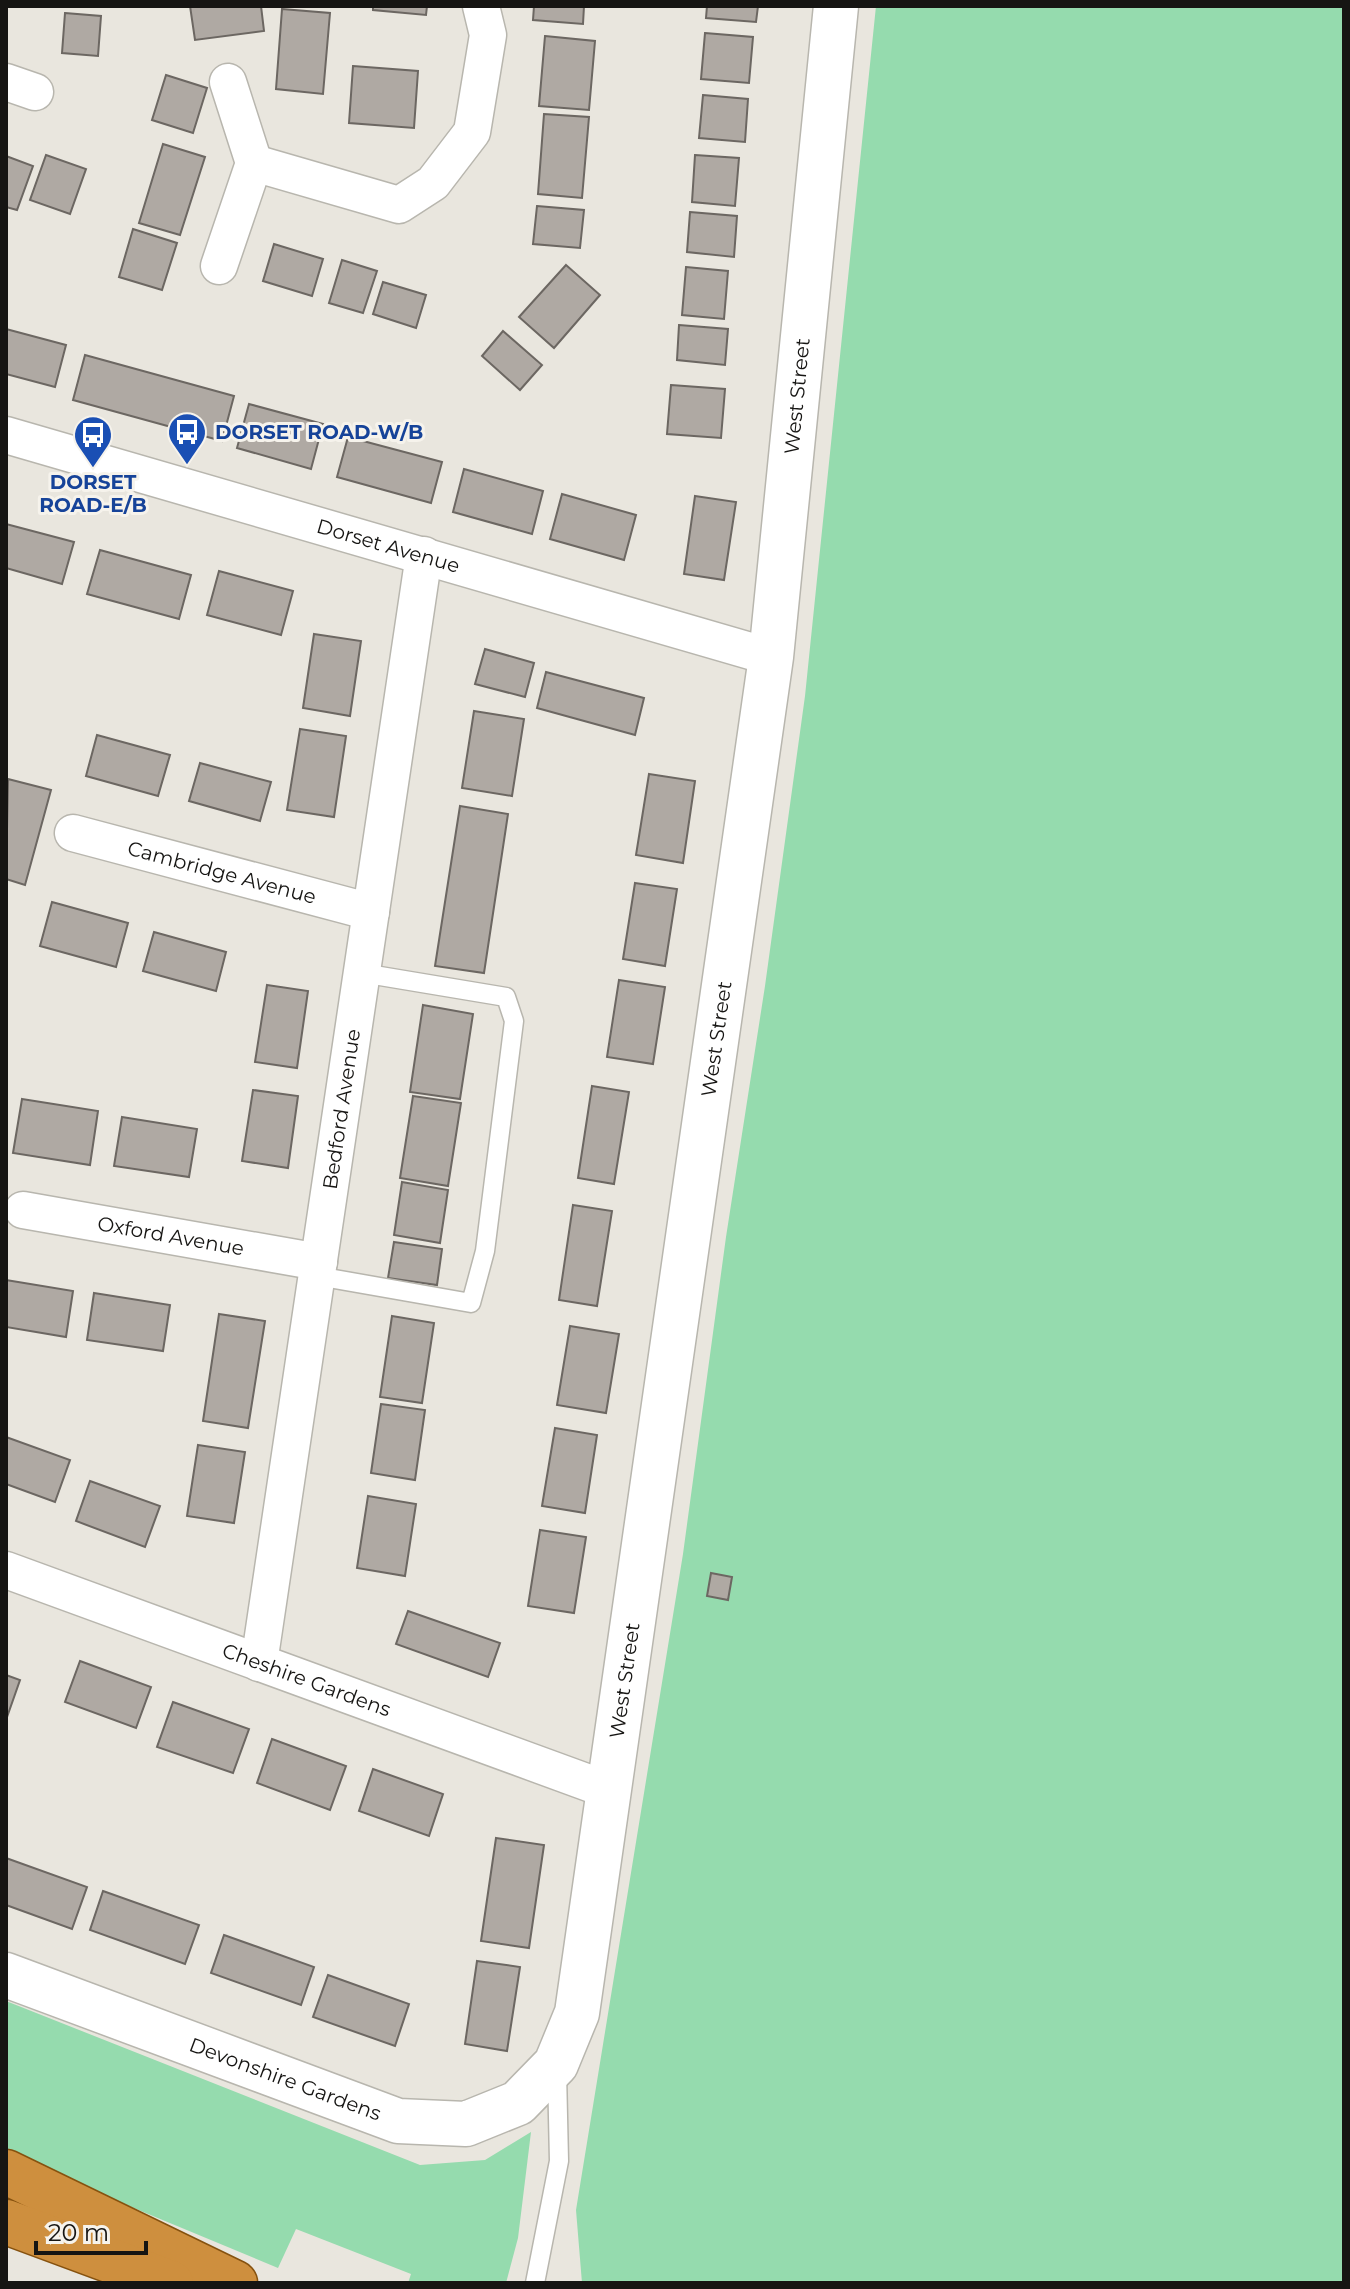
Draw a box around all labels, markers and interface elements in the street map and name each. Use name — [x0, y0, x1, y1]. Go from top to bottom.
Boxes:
street label: West Street — [779, 337, 815, 456]
bus stop icon: DORSET ROAD-W/B — [166, 411, 208, 466]
bus stop icon: DORSET ROAD-E/B — [72, 414, 114, 469]
place label: DORSET ROAD-W/B — [215, 420, 423, 444]
place label: DORSET ROAD-E/B — [39, 470, 147, 517]
street label: Dorset Avenue — [314, 514, 463, 578]
street label: Cambridge Avenue — [125, 836, 319, 909]
street label: West Street — [696, 979, 737, 1099]
street label: Bedford Avenue — [318, 1027, 365, 1191]
street label: Oxford Avenue — [96, 1211, 246, 1261]
street label: West Street — [604, 1621, 645, 1740]
street label: Cheshire Gardens — [219, 1638, 394, 1722]
street label: Devonshire Gardens — [186, 2032, 385, 2126]
scale bar — [36, 2205, 146, 2255]
text: 20 m — [48, 2218, 109, 2247]

